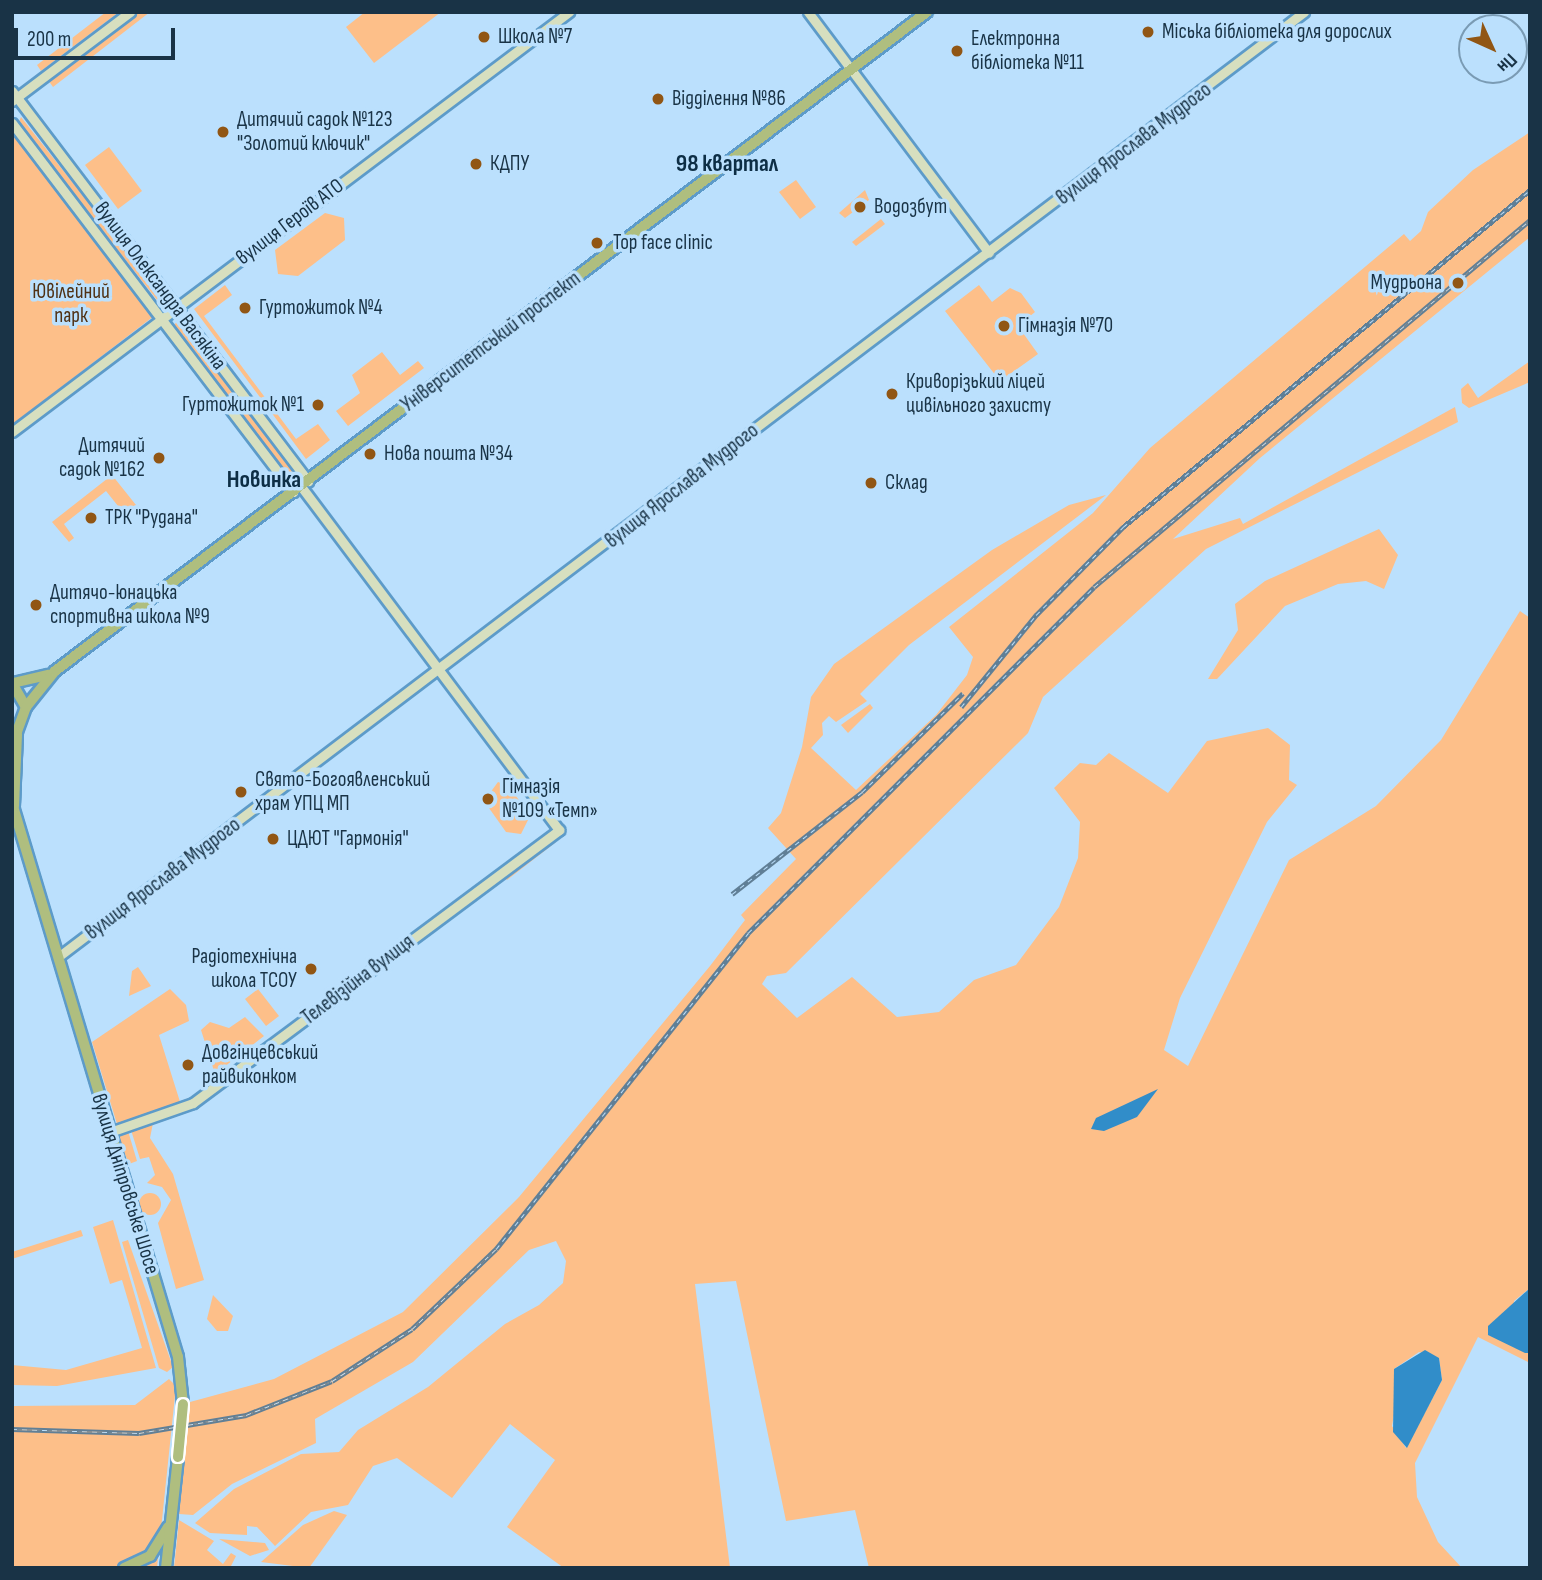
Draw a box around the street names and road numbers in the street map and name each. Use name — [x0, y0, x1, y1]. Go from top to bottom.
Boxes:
street label: вулиця Ярослава Мудрого — [1051, 77, 1217, 211]
street label: вулиця Героїв АТО — [231, 173, 349, 271]
street label: вулиця Олександра Васякіна — [89, 197, 231, 375]
street label: Університетський проспект — [396, 266, 586, 418]
street label: вулиця Ярослава Мудрого — [600, 418, 764, 554]
street label: вулиця Ярослава Мудрого — [80, 812, 246, 946]
street label: Телевізійна вулиця — [297, 929, 419, 1031]
street label: вулиця Дніпровське Шосе — [86, 1091, 164, 1277]

